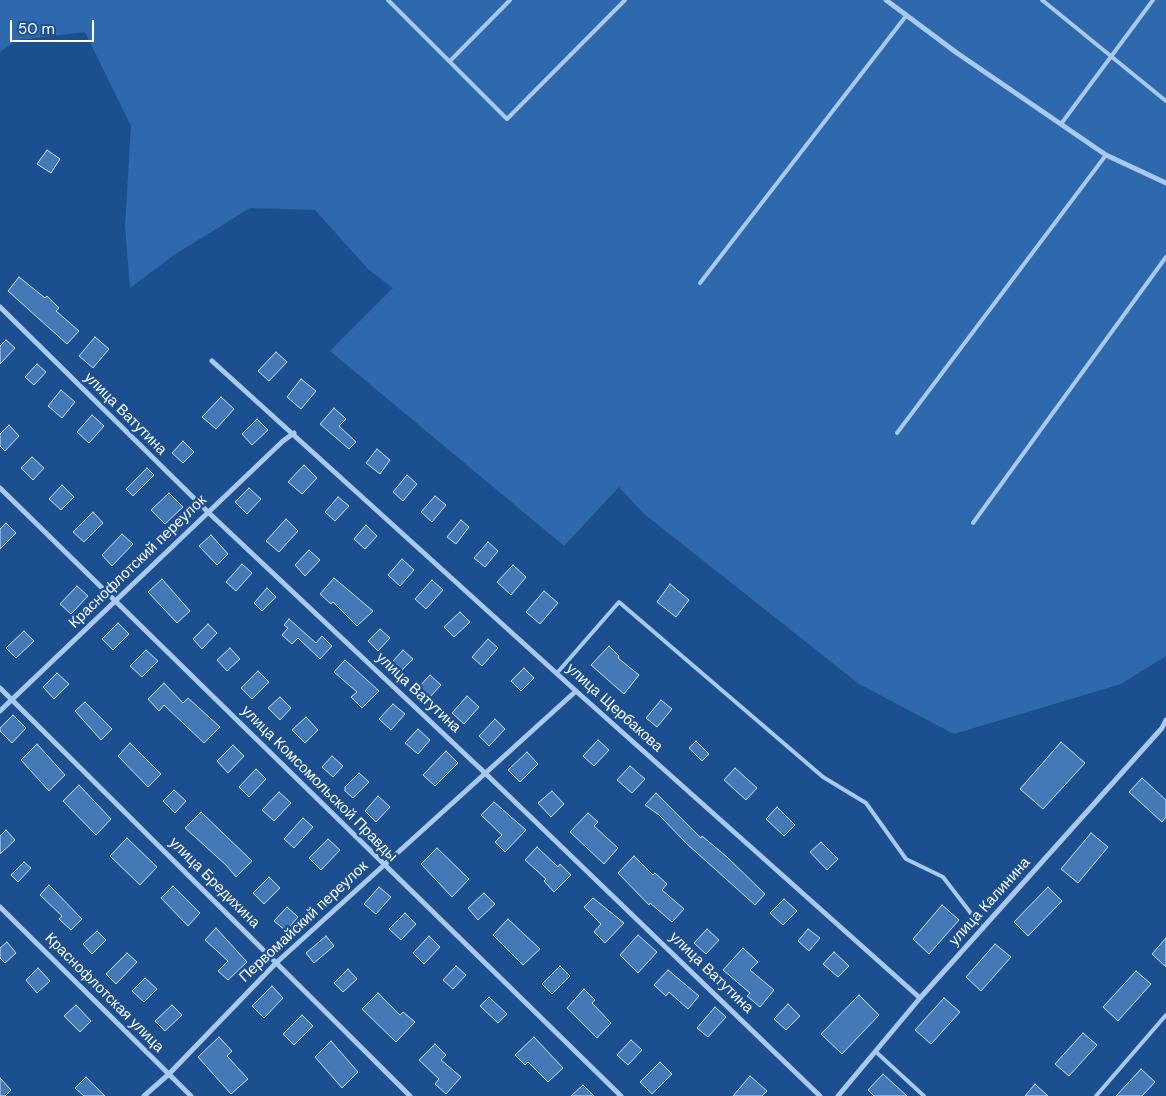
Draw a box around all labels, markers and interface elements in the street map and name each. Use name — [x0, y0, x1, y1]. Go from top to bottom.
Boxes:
scale bar — [12, 10, 96, 42]
text: 50 m — [18, 19, 55, 39]
street label: улица Ватутина — [80, 369, 170, 459]
street label: Краснофлотский переулок — [66, 492, 210, 632]
street label: улица Ватутина — [372, 649, 464, 737]
street label: улица Щербакова — [562, 660, 666, 756]
street label: улица Комсомольской Правды — [237, 702, 401, 866]
street label: улица Бредихина — [165, 834, 263, 932]
street label: улица Калинина — [946, 854, 1034, 950]
street label: Первомайский переулок — [236, 858, 372, 986]
street label: улица Ватутина — [665, 928, 757, 1018]
street label: Краснофлотская улица — [41, 930, 167, 1056]

